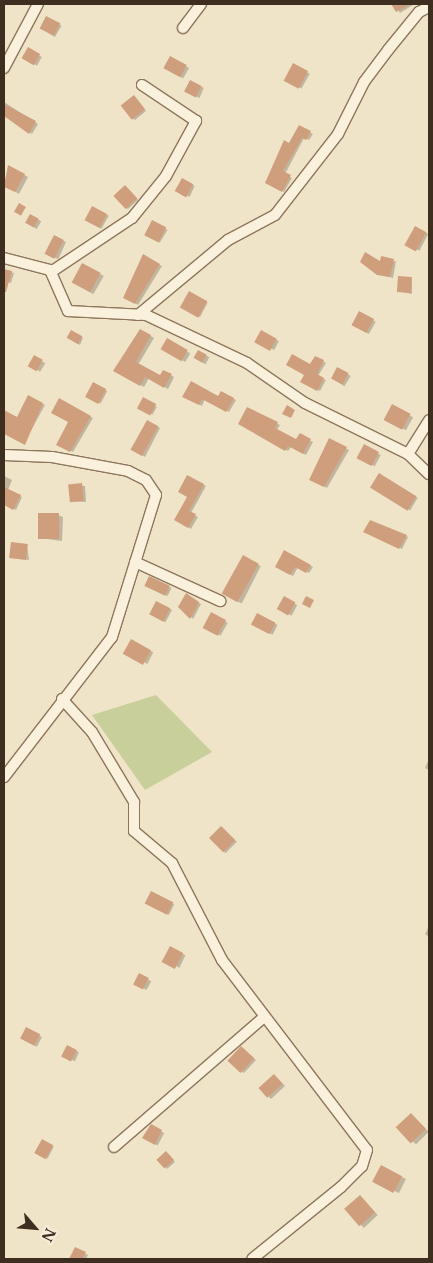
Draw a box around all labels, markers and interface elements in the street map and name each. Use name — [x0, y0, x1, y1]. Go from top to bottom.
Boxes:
north arrow — [10, 1203, 60, 1253]
text: N — [37, 1225, 59, 1245]

